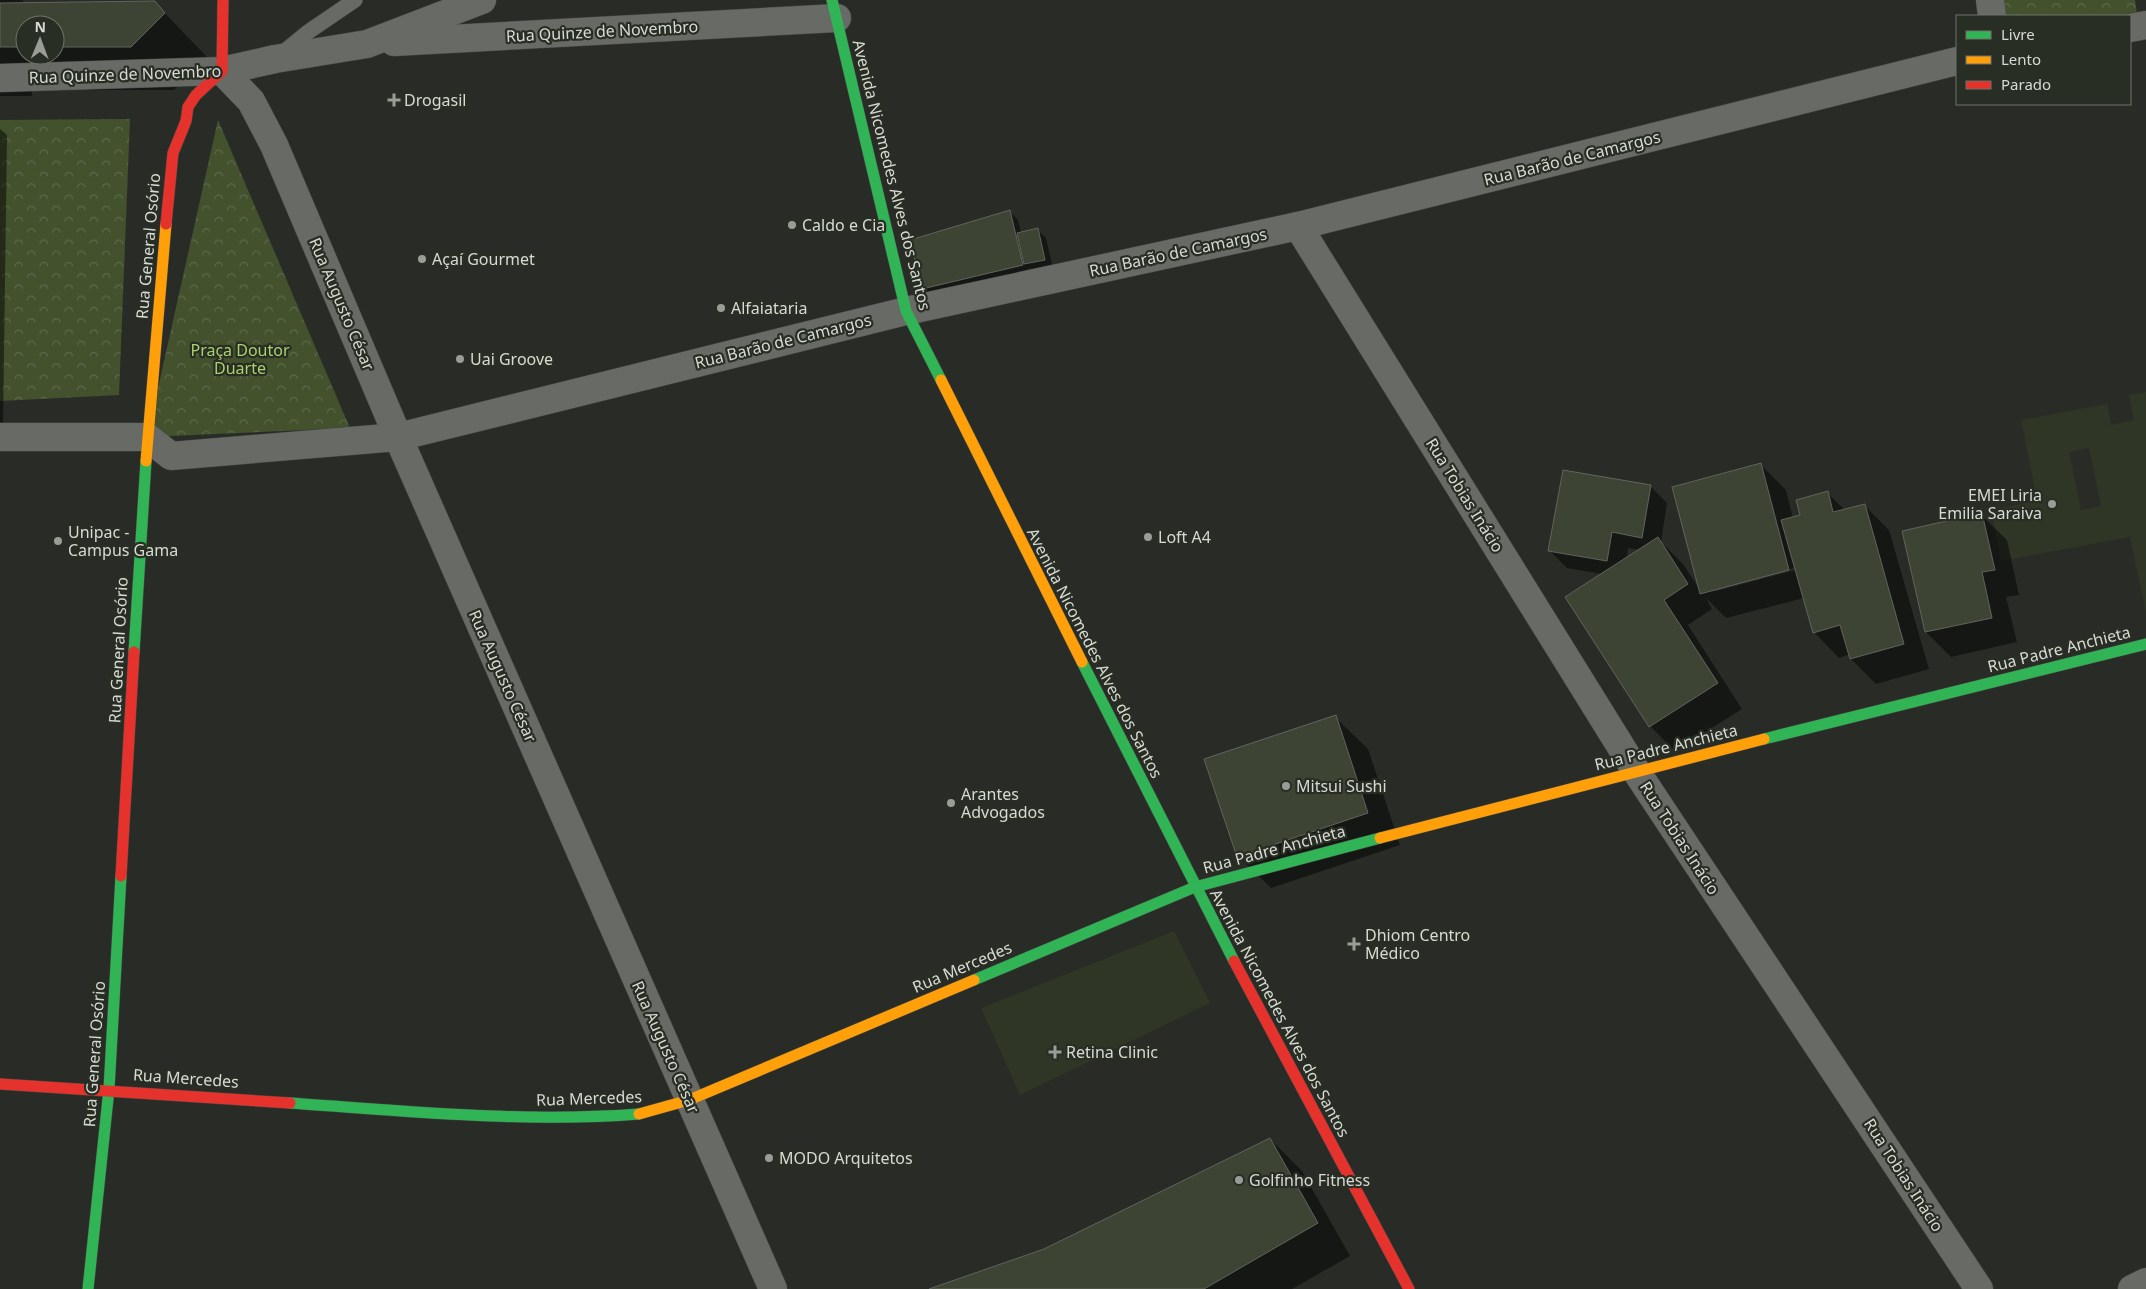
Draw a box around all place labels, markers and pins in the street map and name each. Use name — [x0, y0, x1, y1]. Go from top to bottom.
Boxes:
place label: Drogasil — [404, 89, 466, 111]
marker: Drogasil — [388, 94, 400, 106]
place label: Caldo e Cia — [802, 214, 885, 236]
marker: Caldo e Cia — [786, 219, 798, 231]
place label: Açaí Gourmet — [432, 248, 535, 270]
marker: Açaí Gourmet — [416, 253, 428, 265]
place label: Alfaiataria — [731, 297, 807, 319]
marker: Alfaiataria — [715, 302, 727, 314]
place label: Uai Groove — [470, 348, 553, 370]
marker: Uai Groove — [454, 353, 466, 365]
place label: EMEI Liria Emilia Saraiva — [1938, 484, 2042, 524]
marker: EMEI Liria Emilia Saraiva — [2046, 498, 2058, 510]
place label: Unipac - Campus Gama — [68, 521, 178, 561]
place label: Loft A4 — [1158, 526, 1211, 548]
marker: Loft A4 — [1142, 531, 1154, 543]
marker: Unipac - Campus Gama — [52, 535, 64, 547]
place label: Mitsui Sushi — [1296, 775, 1387, 797]
marker: Mitsui Sushi — [1280, 780, 1292, 792]
place label: Arantes Advogados — [961, 783, 1045, 823]
marker: Arantes Advogados — [945, 797, 957, 809]
place label: Dhiom Centro Médico — [1365, 924, 1470, 964]
marker: Dhiom Centro Médico — [1347, 937, 1361, 951]
place label: Retina Clinic — [1066, 1041, 1158, 1063]
marker: Retina Clinic — [1048, 1045, 1062, 1059]
place label: MODO Arquitetos — [779, 1147, 913, 1169]
marker: MODO Arquitetos — [763, 1152, 775, 1164]
place label: Golfinho Fitness — [1249, 1169, 1370, 1191]
marker: Golfinho Fitness — [1233, 1174, 1245, 1186]

